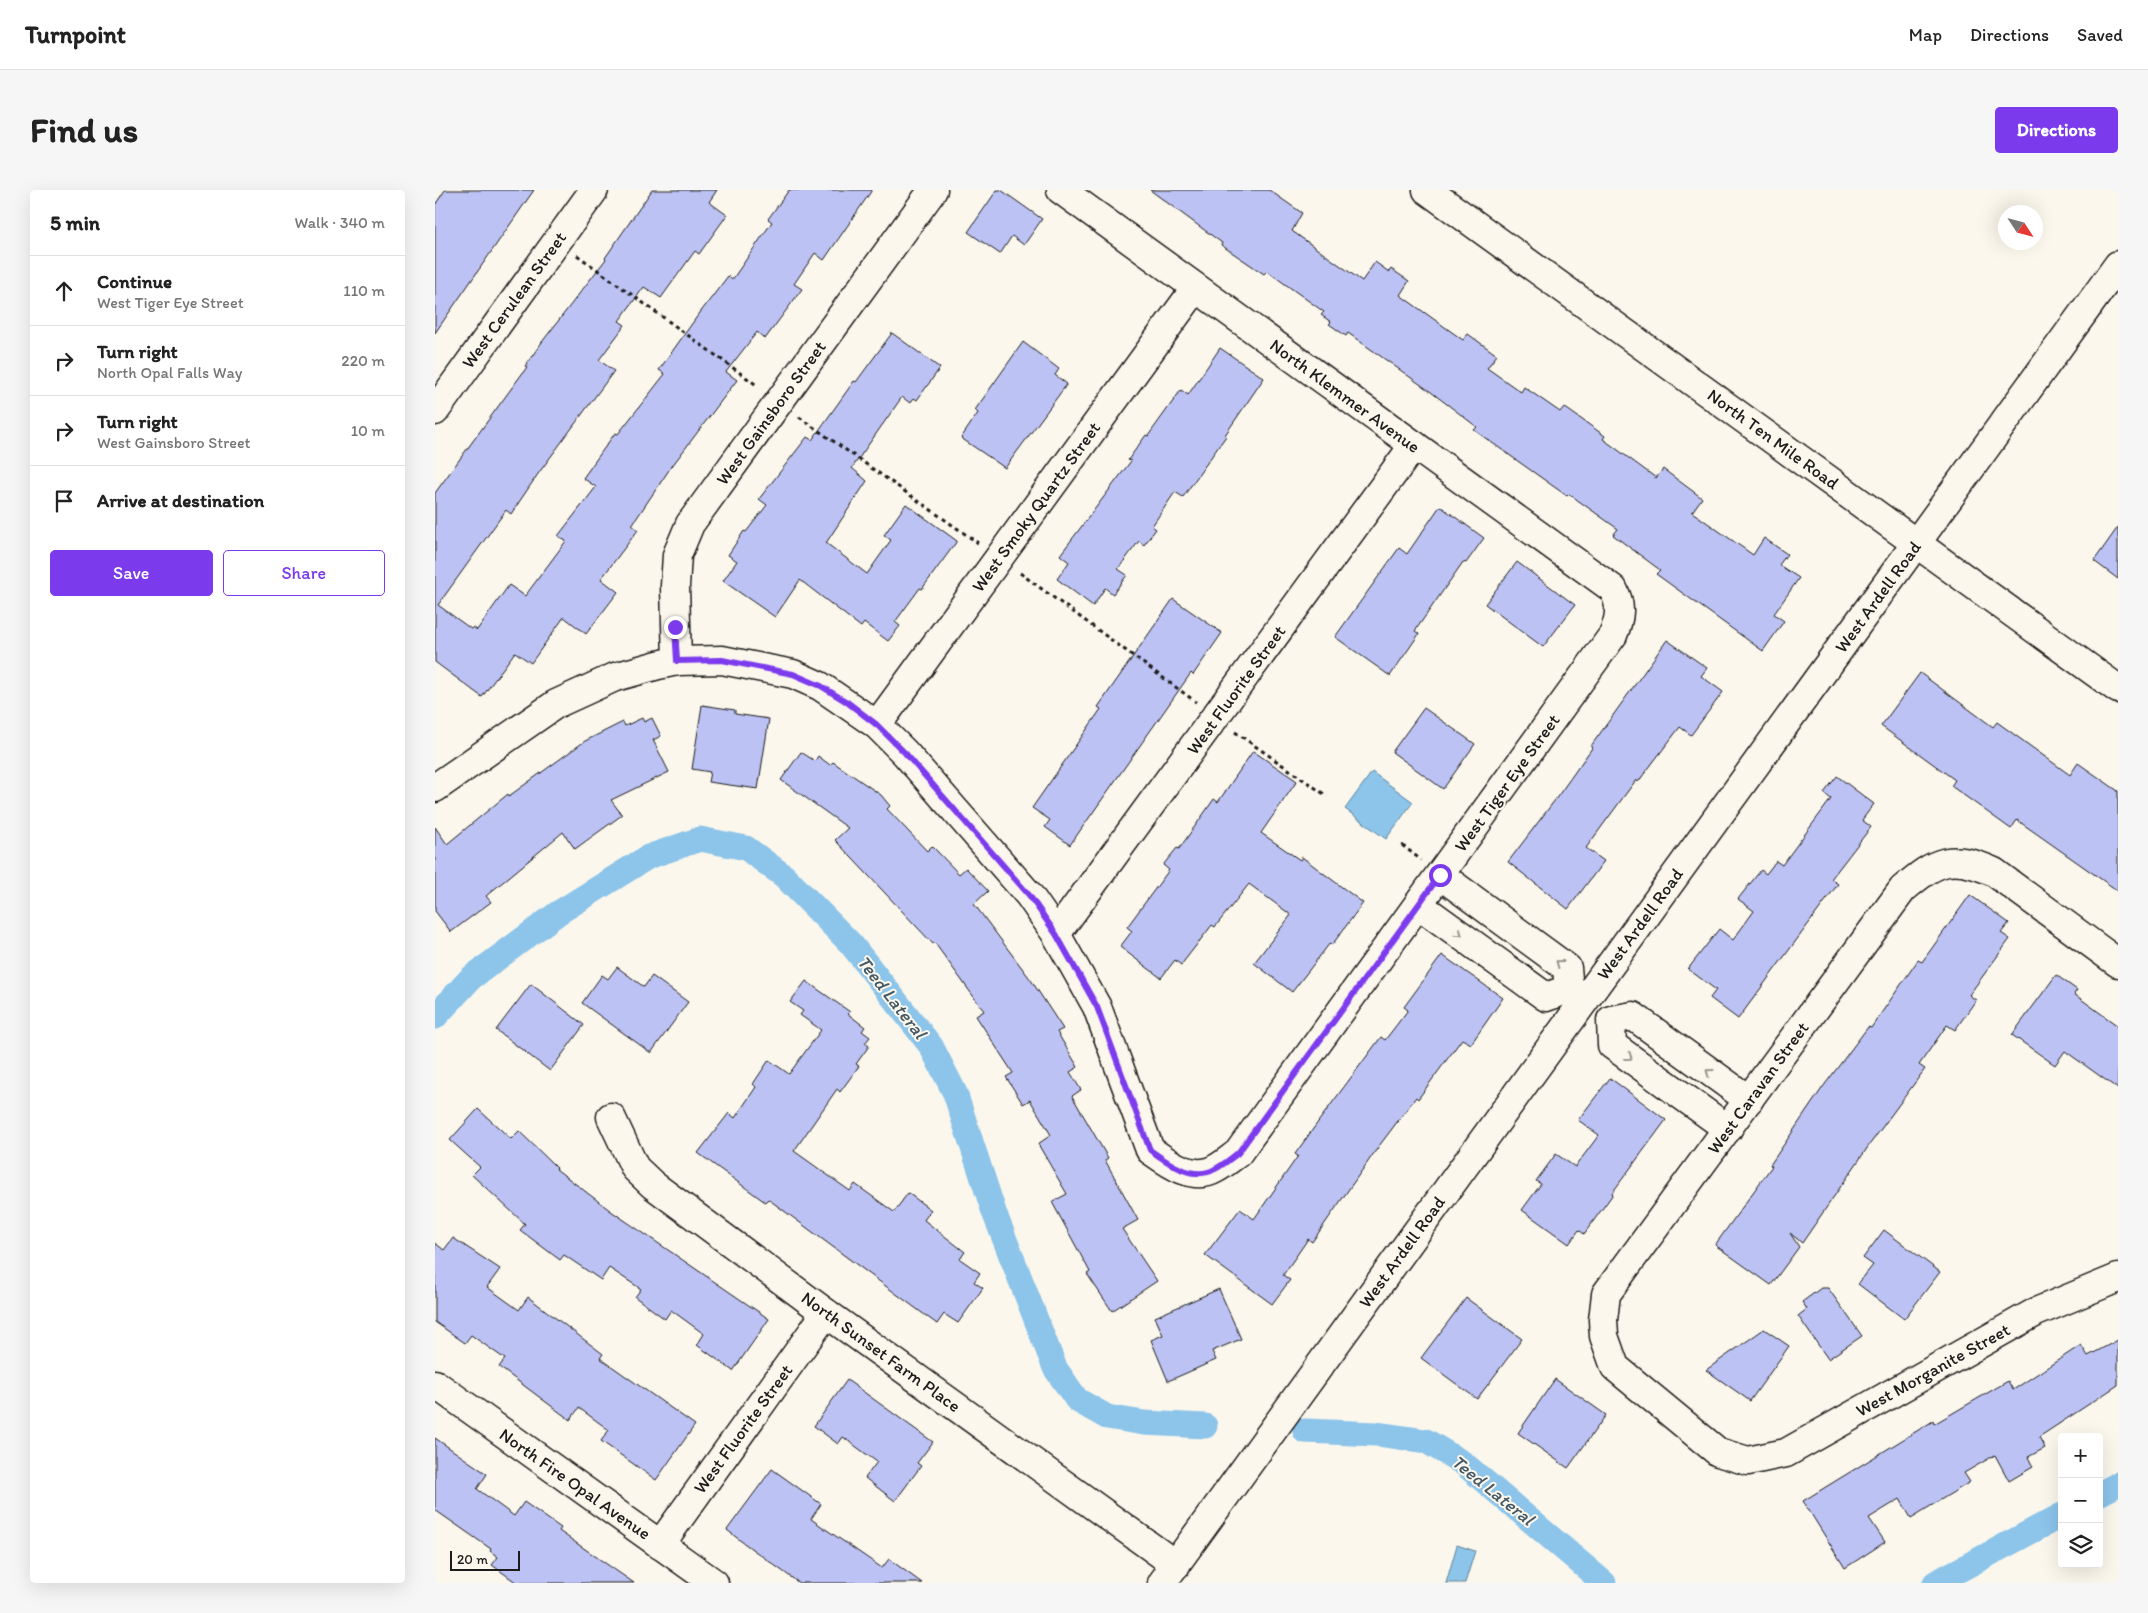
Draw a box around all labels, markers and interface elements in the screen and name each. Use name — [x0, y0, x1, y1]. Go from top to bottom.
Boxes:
text: Turnpoint — [25, 20, 126, 49]
text: Map — [1909, 24, 1942, 46]
text: Directions — [1970, 24, 2049, 46]
text: Saved — [2077, 24, 2123, 46]
button: Directions — [1995, 107, 2118, 153]
text: Find us — [30, 109, 138, 151]
north arrow — [1998, 205, 2043, 250]
text: 5 min — [50, 210, 100, 235]
text: Walk · 340 m — [295, 213, 385, 232]
street label: West Cerulean Street — [457, 227, 571, 373]
text: Continue — [97, 270, 172, 293]
icon: ahead — [50, 277, 78, 305]
text: 110 m — [343, 281, 385, 300]
text: West Tiger Eye Street — [97, 293, 244, 312]
street label: North Klemmer Avenue — [1266, 334, 1424, 458]
street label: West Gainsboro Street — [711, 336, 831, 489]
text: Turn right — [97, 340, 178, 363]
icon: right — [50, 347, 78, 375]
text: 220 m — [341, 351, 385, 370]
text: North Opal Falls Way — [97, 363, 242, 382]
street label: North Ten Mile Road — [1703, 384, 1843, 494]
text: Turn right — [97, 410, 178, 433]
icon: right — [50, 417, 78, 445]
street label: West Smoky Quartz Street — [967, 417, 1105, 596]
text: 10 m — [351, 421, 385, 440]
text: West Gainsboro Street — [97, 433, 251, 452]
icon: arrive — [50, 487, 78, 515]
text: Arrive at destination — [97, 489, 264, 512]
street label: West Ardell Road — [1830, 537, 1926, 657]
button: Save — [50, 550, 213, 596]
button: Share — [223, 550, 385, 596]
route end — [664, 616, 687, 639]
street label: West Fluorite Street — [1182, 621, 1291, 759]
street label: West Tiger Eye Street — [1450, 710, 1565, 856]
route start — [1429, 864, 1452, 887]
street label: West Ardell Road — [1592, 864, 1688, 984]
one-way arrow — [1453, 928, 1462, 936]
water label: Teed Lateral — [852, 951, 933, 1045]
one-way arrow — [1556, 959, 1565, 969]
street label: West Caravan Street — [1703, 1017, 1814, 1159]
one-way arrow — [1623, 1051, 1633, 1060]
one-way arrow — [1705, 1069, 1715, 1078]
street label: West Ardell Road — [1354, 1192, 1450, 1312]
street label: North Sunset Farm Place — [797, 1287, 965, 1417]
street label: West Morganite Street — [1852, 1318, 2014, 1422]
street label: West Fluorite Street — [689, 1360, 798, 1498]
street label: North Fire Opal Avenue — [495, 1423, 655, 1545]
map controls — [2058, 1433, 2103, 1568]
button: + — [2058, 1433, 2103, 1478]
water label: Teed Lateral — [1447, 1450, 1540, 1531]
button: − — [2058, 1478, 2103, 1523]
button: layers — [2058, 1523, 2103, 1568]
scale bar — [450, 1548, 520, 1571]
text: 20 m — [457, 1551, 488, 1568]

